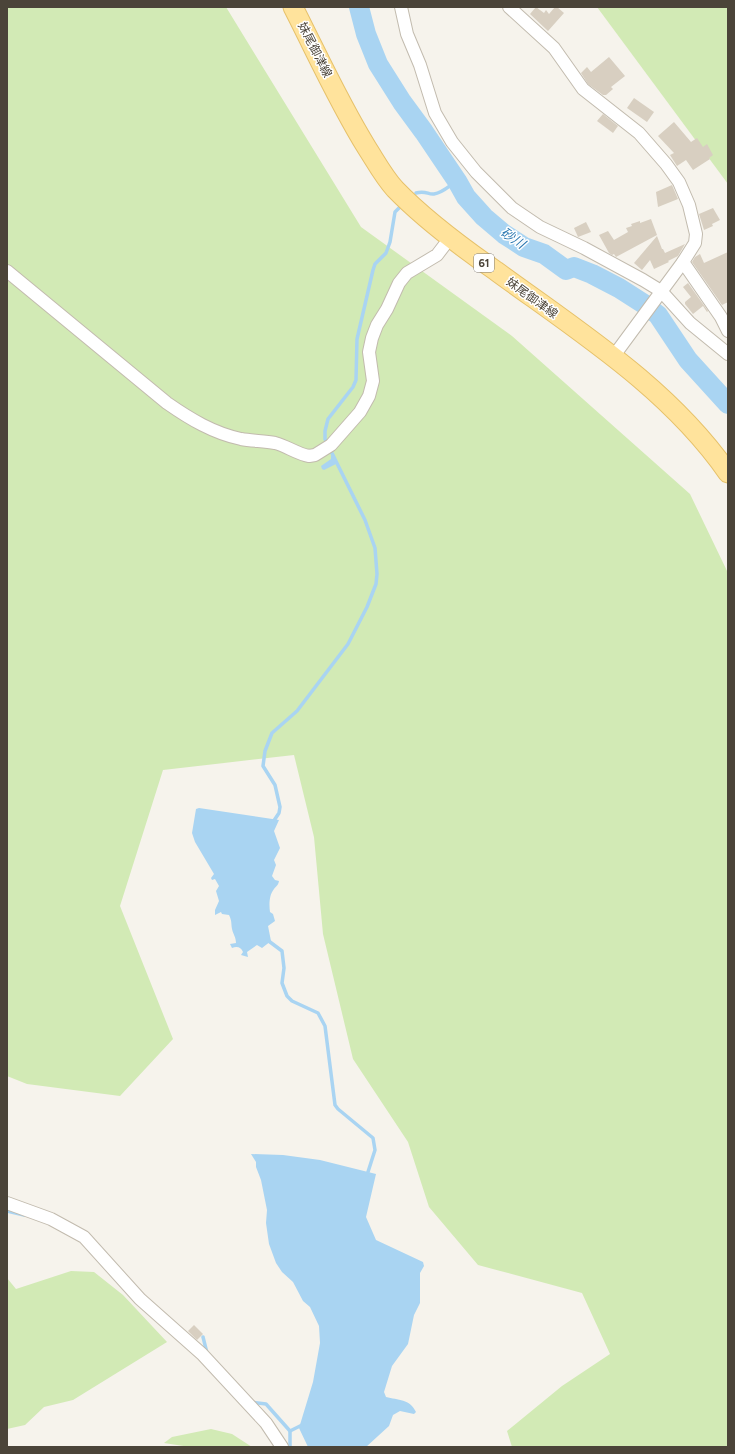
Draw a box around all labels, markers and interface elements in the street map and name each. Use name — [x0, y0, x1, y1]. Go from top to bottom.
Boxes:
street label: 妹尾御津線 — [295, 20, 335, 80]
water label: 砂川 — [498, 225, 530, 253]
road number: 61 — [474, 254, 494, 272]
street label: 妹尾御津線 — [504, 275, 560, 321]

